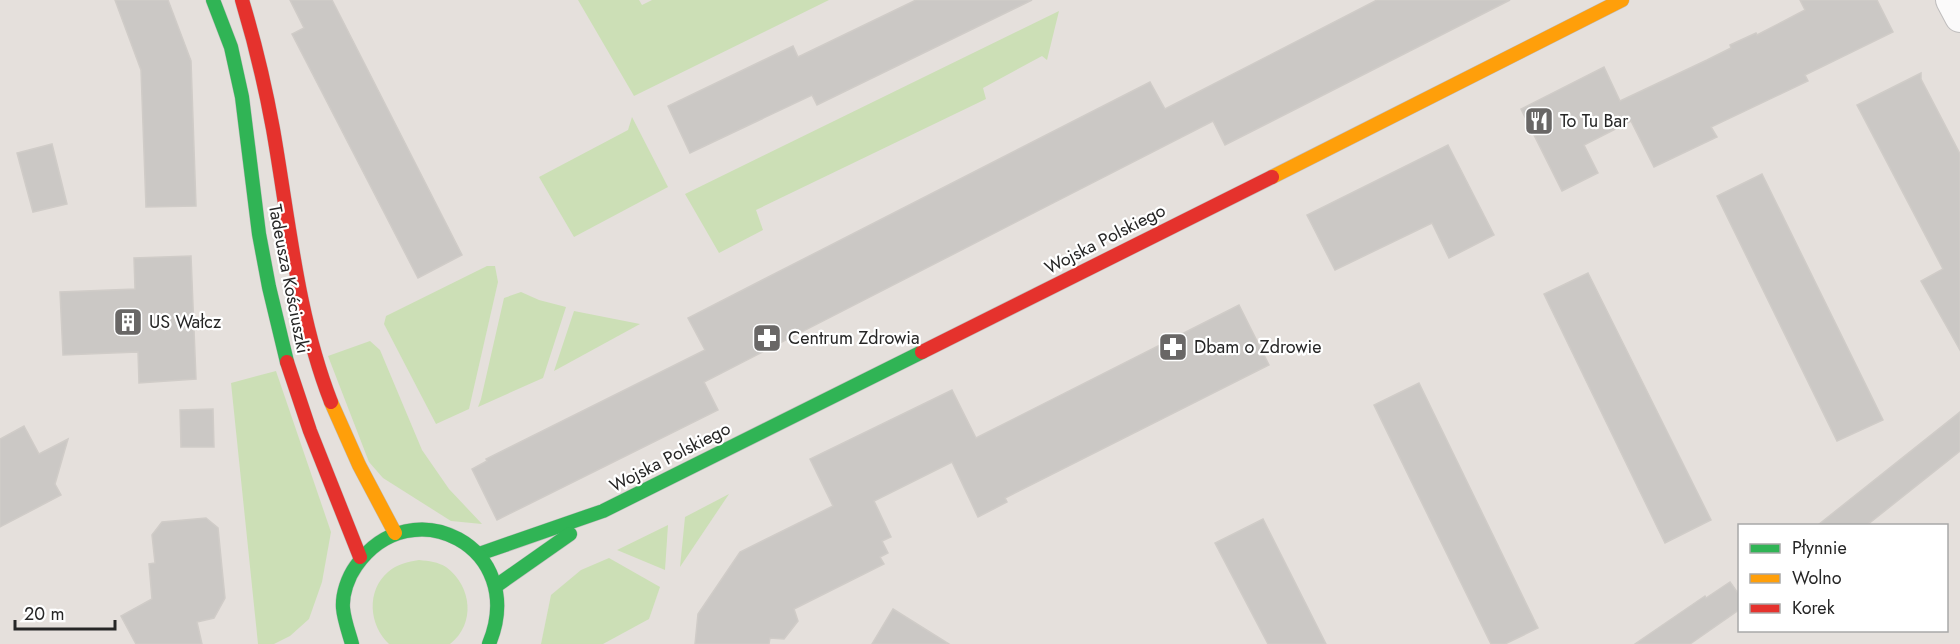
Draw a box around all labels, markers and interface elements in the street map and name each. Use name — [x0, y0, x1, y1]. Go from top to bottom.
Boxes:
restaurant icon: To Tu Bar — [1523, 105, 1555, 137]
place label: To Tu Bar — [1560, 108, 1629, 134]
street label: Wojska Polskiego — [1040, 197, 1170, 281]
street label: Tadeusza Kościuszki — [262, 202, 316, 356]
building icon: US Wałcz — [112, 306, 144, 338]
place label: US Wałcz — [149, 309, 222, 335]
pharmacy icon: Centrum Zdrowia — [751, 322, 783, 354]
place label: Centrum Zdrowia — [788, 325, 920, 351]
pharmacy icon: Dbam o Zdrowie — [1157, 331, 1189, 363]
place label: Dbam o Zdrowie — [1194, 334, 1322, 360]
street label: Wojska Polskiego — [605, 415, 735, 499]
legend — [1738, 524, 1948, 632]
text: Płynnie — [1792, 535, 1847, 561]
text: Wolno — [1792, 565, 1842, 591]
scale bar — [15, 593, 116, 631]
text: Korek — [1792, 595, 1835, 621]
text: 20 m — [24, 601, 64, 627]

